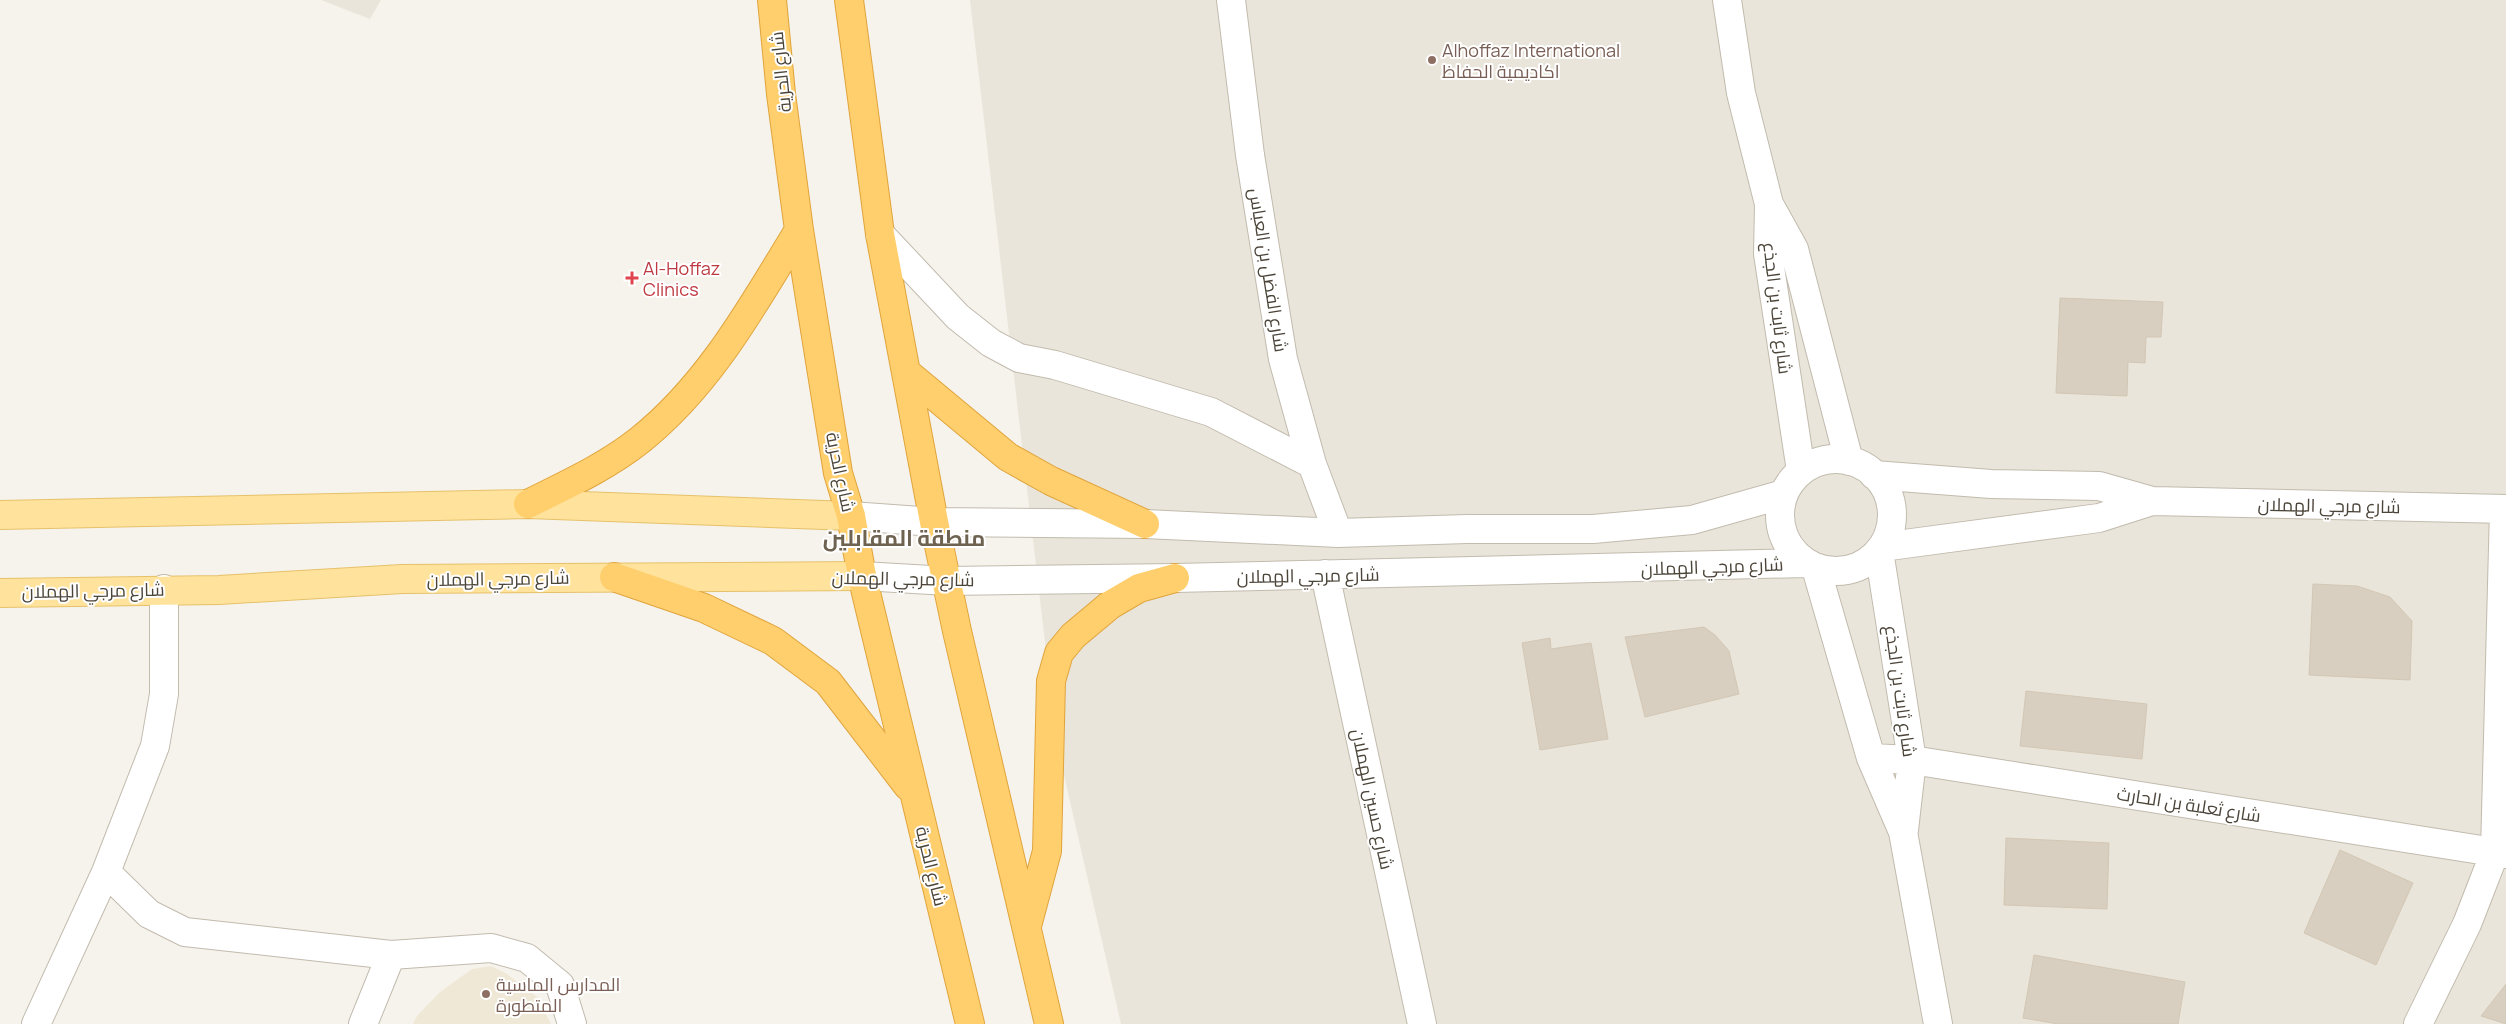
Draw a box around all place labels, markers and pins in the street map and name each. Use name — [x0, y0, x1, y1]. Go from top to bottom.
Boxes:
place label: Alhoffaz International اكاديمية الحفاظ — [1442, 38, 1620, 83]
marker: Alhoffaz International اكاديمية الحفاظ — [1426, 54, 1438, 66]
place label: Al-Hoffaz Clinics — [643, 256, 720, 301]
marker: Al-Hoffaz Clinics — [625, 271, 639, 285]
place label: المدارس الماسية المتطورة — [496, 972, 620, 1017]
marker: المدارس الماسية المتطورة — [480, 988, 492, 1000]

